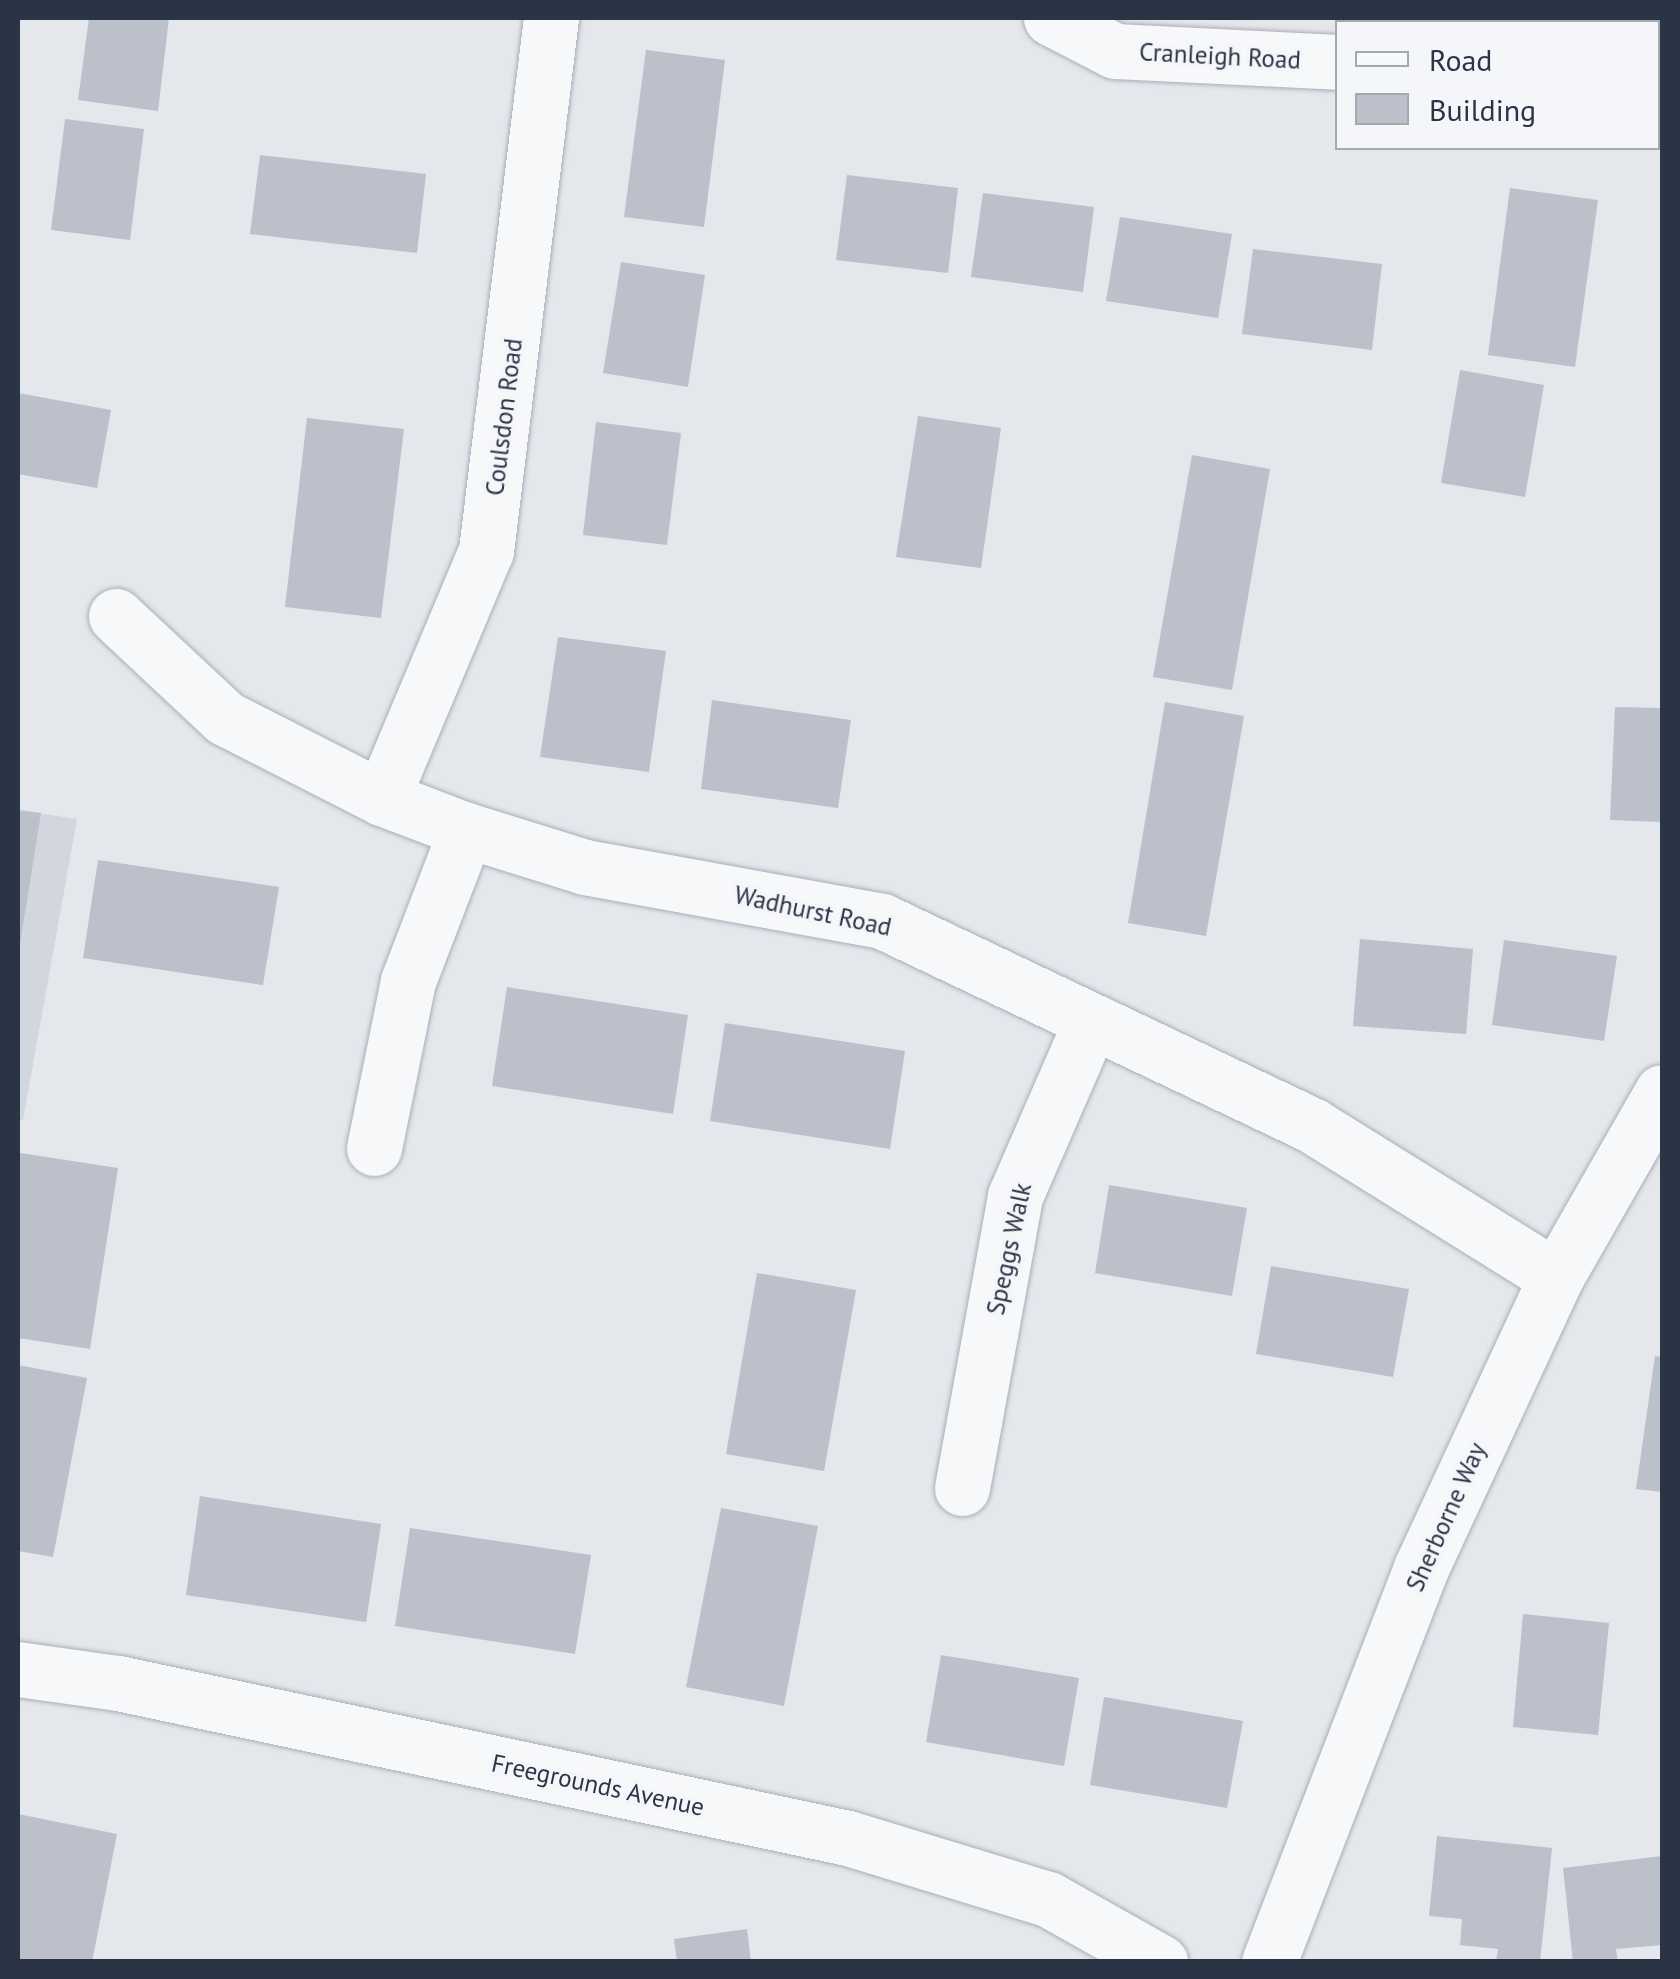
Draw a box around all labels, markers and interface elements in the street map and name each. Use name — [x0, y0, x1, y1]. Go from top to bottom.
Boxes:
legend — [1335, 20, 1660, 150]
street label: Cranleigh Road — [1138, 37, 1302, 75]
text: Road — [1429, 40, 1493, 79]
text: Building — [1429, 90, 1536, 129]
street label: Coulsdon Road — [479, 337, 529, 497]
street label: Wadhurst Road — [732, 880, 894, 942]
street label: Speggs Walk — [980, 1180, 1038, 1318]
street label: Sherborne Way — [1400, 1438, 1492, 1596]
street label: Freegrounds Avenue — [489, 1748, 707, 1822]

